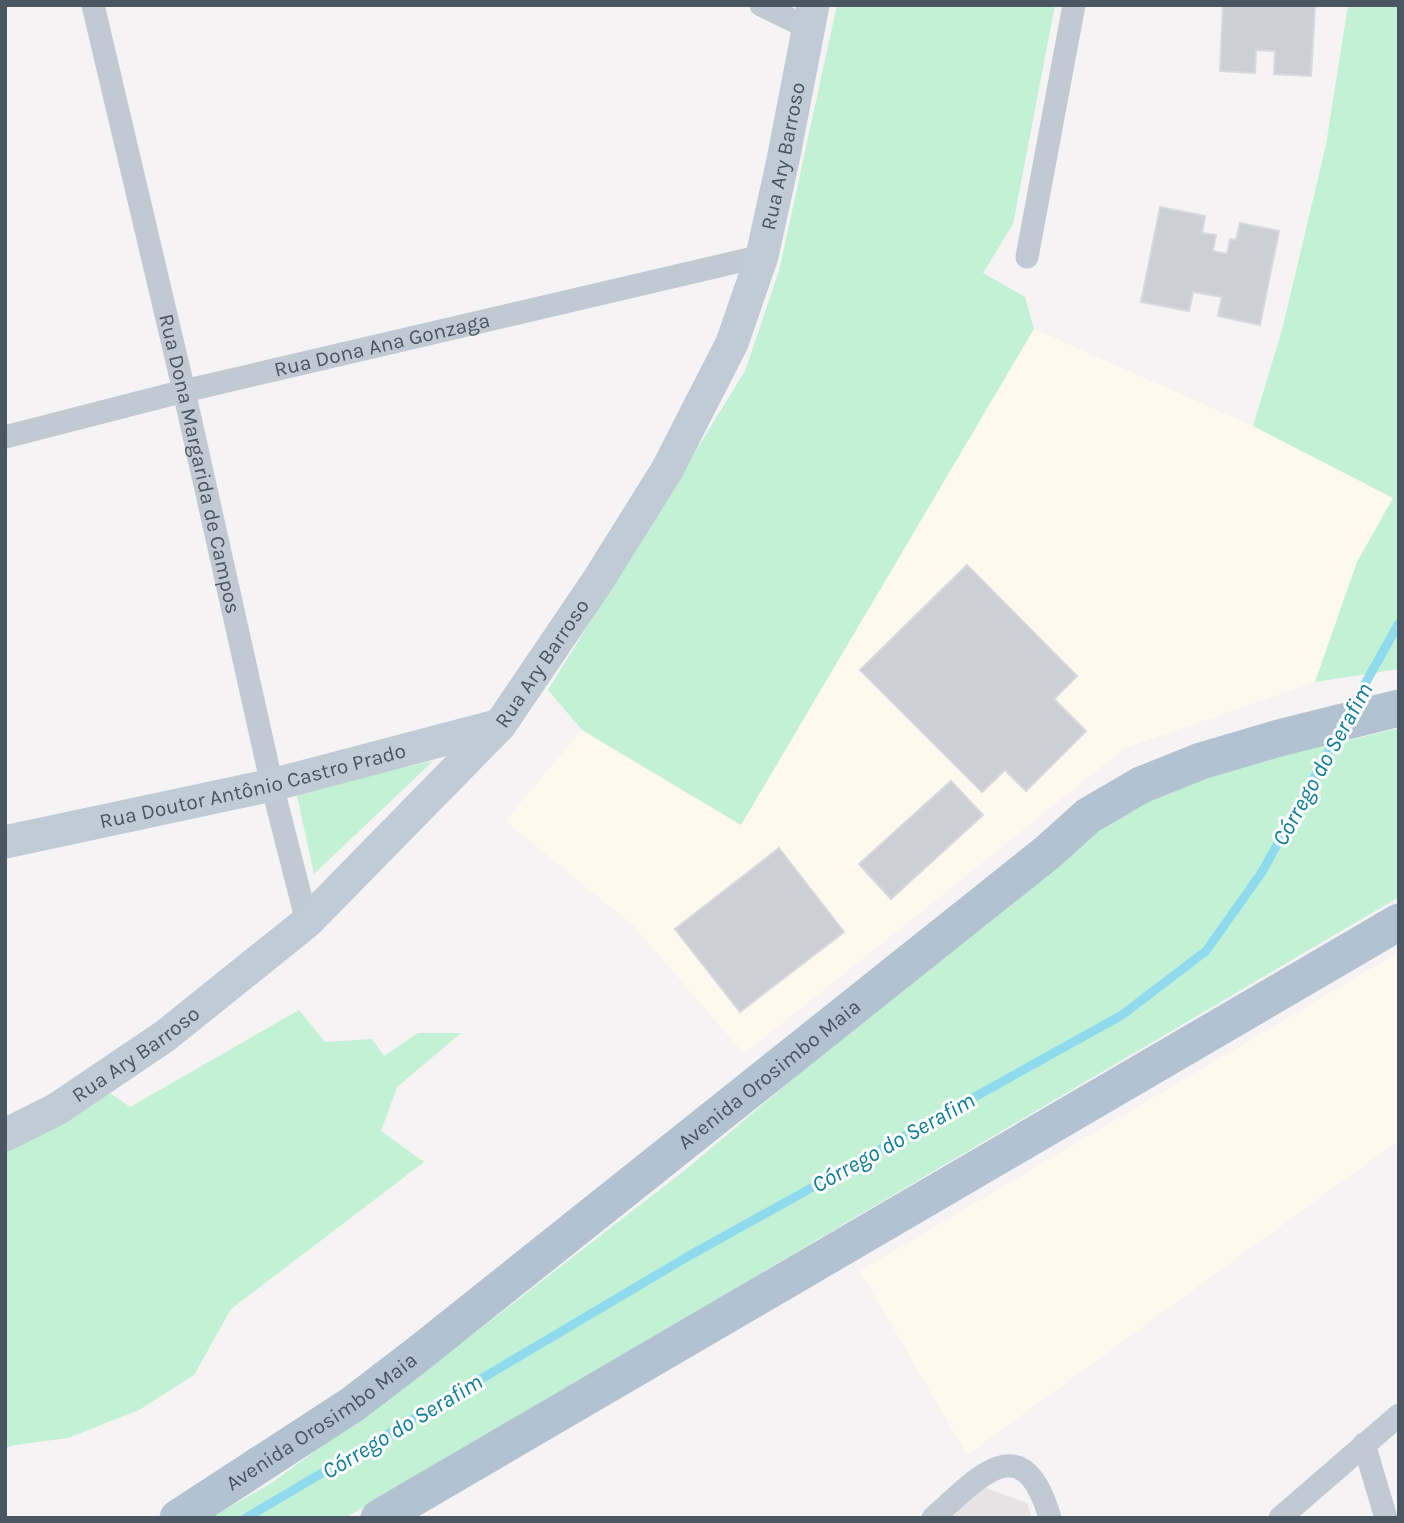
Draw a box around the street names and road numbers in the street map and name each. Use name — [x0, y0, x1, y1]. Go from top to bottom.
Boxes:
street label: Rua Ary Barroso — [756, 80, 810, 232]
street label: Rua Dona Ana Gonzaga — [272, 308, 492, 382]
street label: Rua Dona Margarida de Campos — [154, 311, 245, 616]
street label: Rua Ary Barroso — [490, 594, 594, 732]
street label: Rua Doutor Antônio Castro Prado — [97, 738, 408, 833]
street label: Avenida Orosimbo Maia — [673, 994, 865, 1154]
street label: Rua Ary Barroso — [67, 1001, 204, 1107]
street label: Avenida Orosimbo Maia — [221, 1347, 422, 1495]

